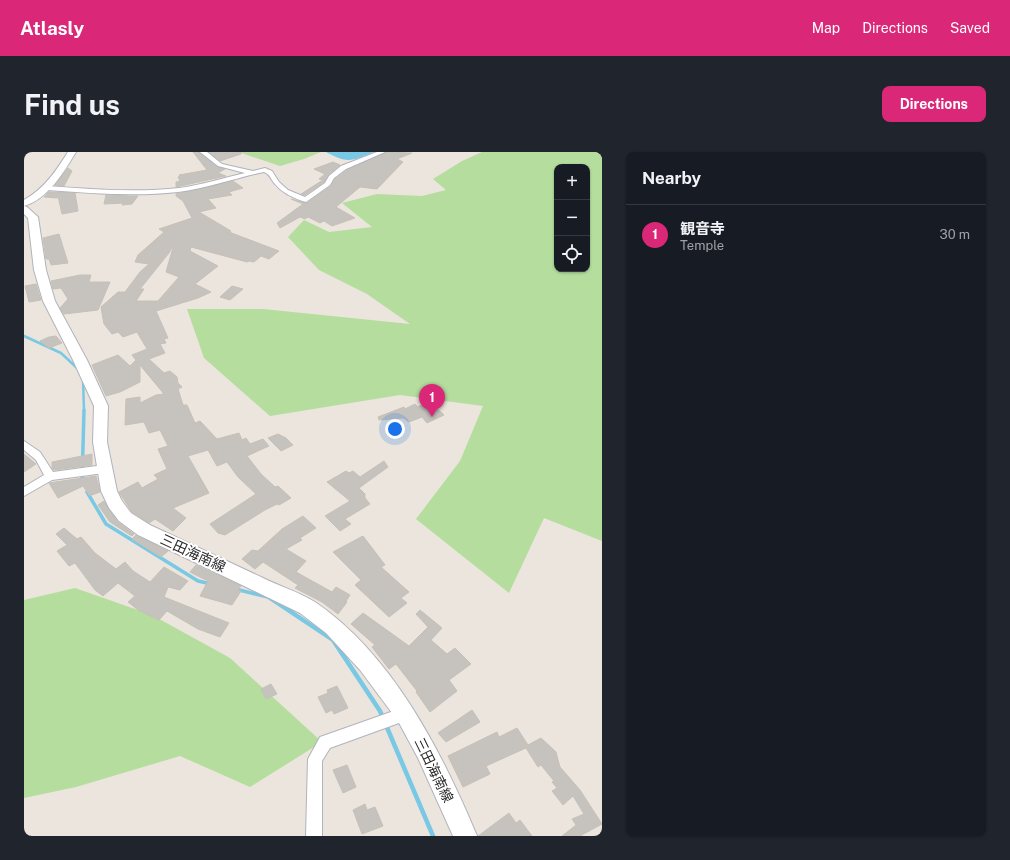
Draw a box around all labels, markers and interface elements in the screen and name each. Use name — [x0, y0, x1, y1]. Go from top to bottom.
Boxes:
text: Atlasly — [20, 17, 84, 39]
text: Map — [812, 20, 840, 36]
text: Directions — [862, 20, 928, 36]
text: Saved — [950, 20, 990, 36]
button: Directions — [882, 86, 986, 122]
text: Find us — [24, 88, 120, 121]
map controls — [554, 164, 590, 272]
button: + — [554, 164, 590, 200]
text: Nearby — [642, 168, 701, 188]
button: − — [554, 200, 590, 236]
text: 観音寺 — [680, 220, 725, 237]
text: 1 — [652, 227, 658, 242]
text: 30 m — [940, 227, 970, 242]
button: locate — [554, 236, 590, 272]
text: Temple — [680, 238, 724, 253]
pin: 1 — [419, 384, 445, 417]
your location — [385, 419, 405, 439]
street label: 三田海南線 — [158, 531, 228, 575]
street label: 三田海南線 — [411, 735, 457, 805]

